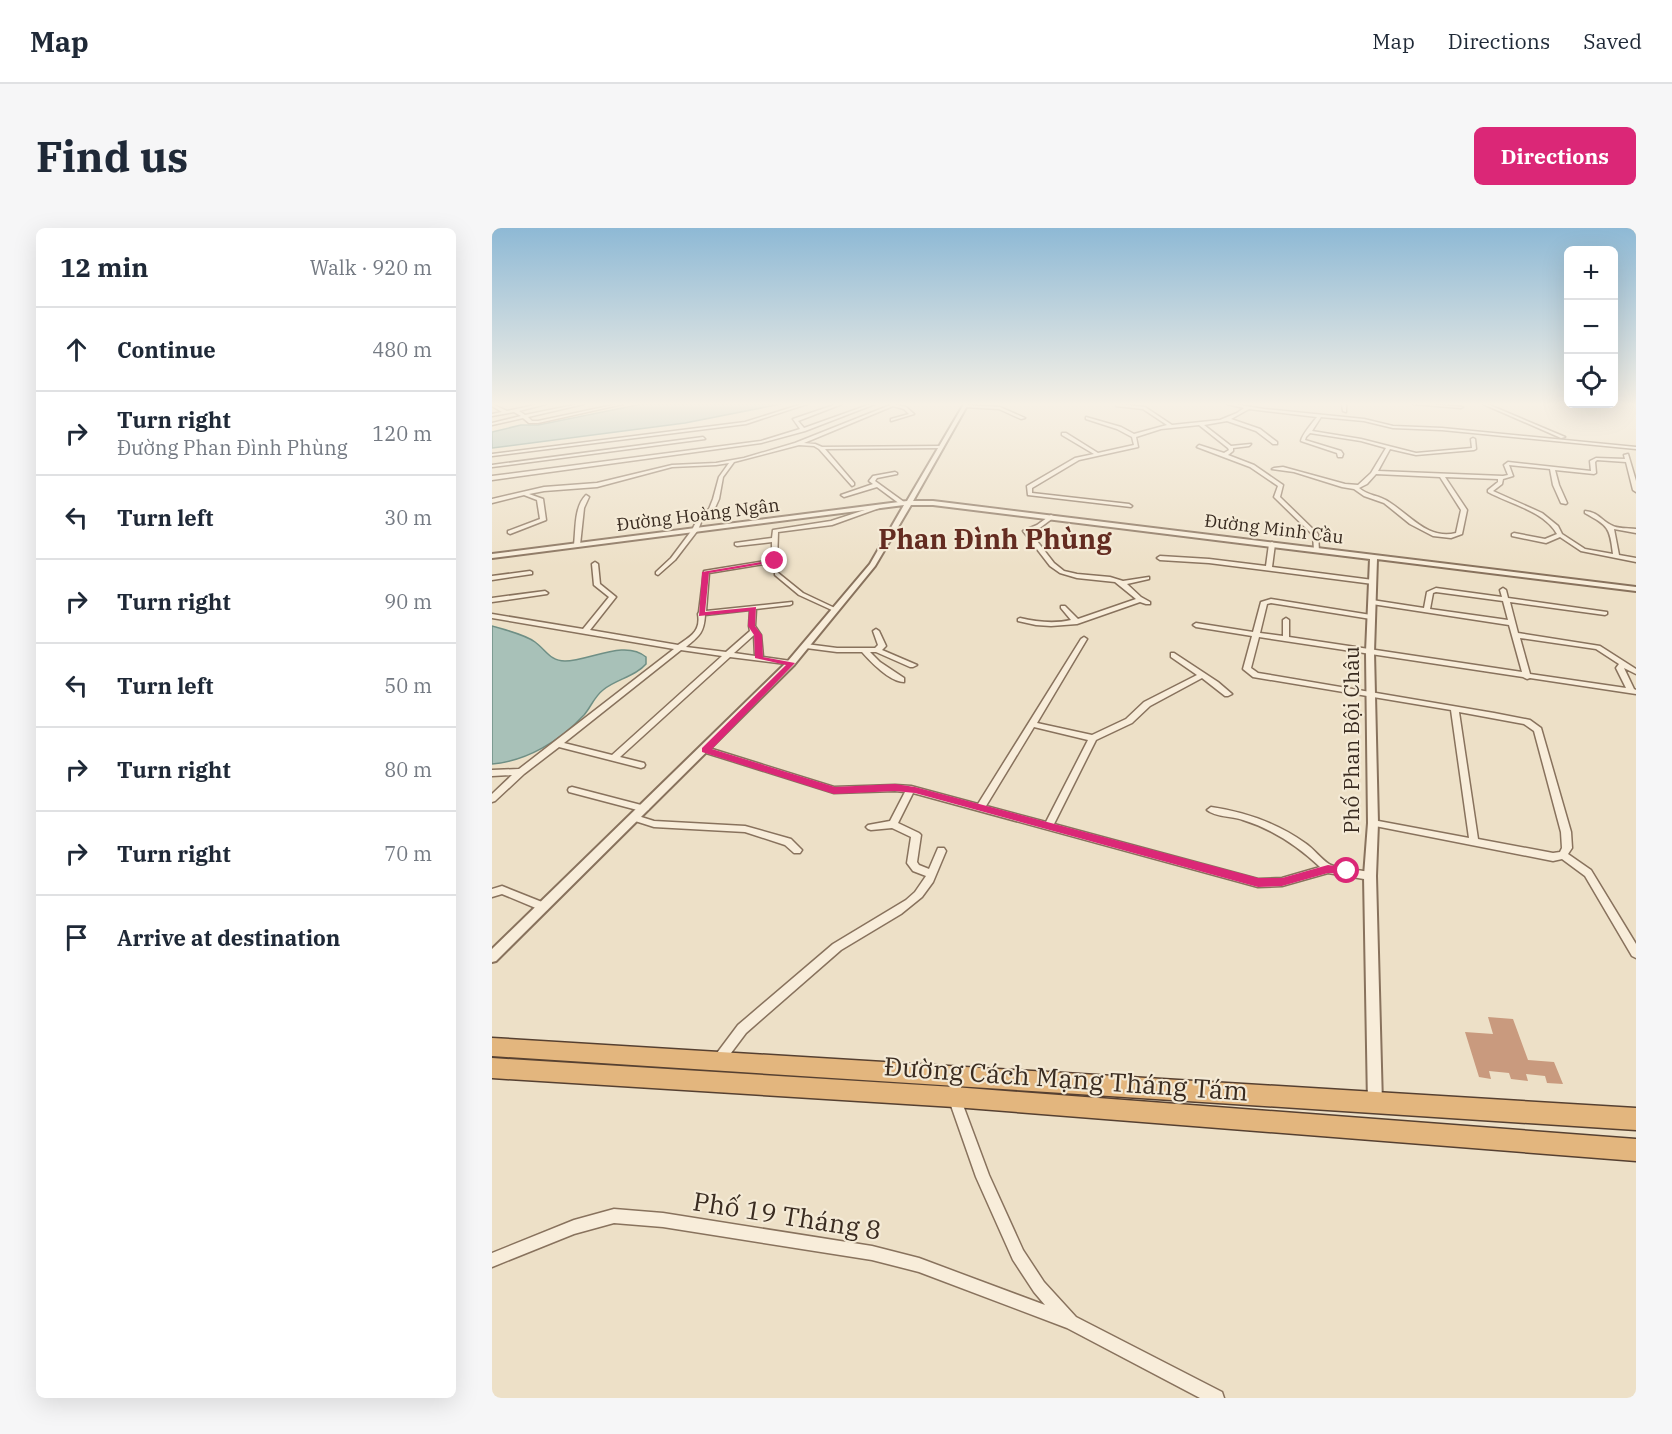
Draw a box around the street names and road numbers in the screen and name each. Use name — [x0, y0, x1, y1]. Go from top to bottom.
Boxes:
street label: Đường Hoàng Ngân — [615, 493, 781, 536]
street label: Đường Minh Cầu — [1203, 509, 1345, 548]
street label: Phố Phan Bội Châu — [1337, 646, 1365, 834]
street label: Đường Cách Mạng Tháng Tám — [883, 1048, 1249, 1108]
street label: Phố 19 Tháng 8 — [691, 1183, 884, 1247]

